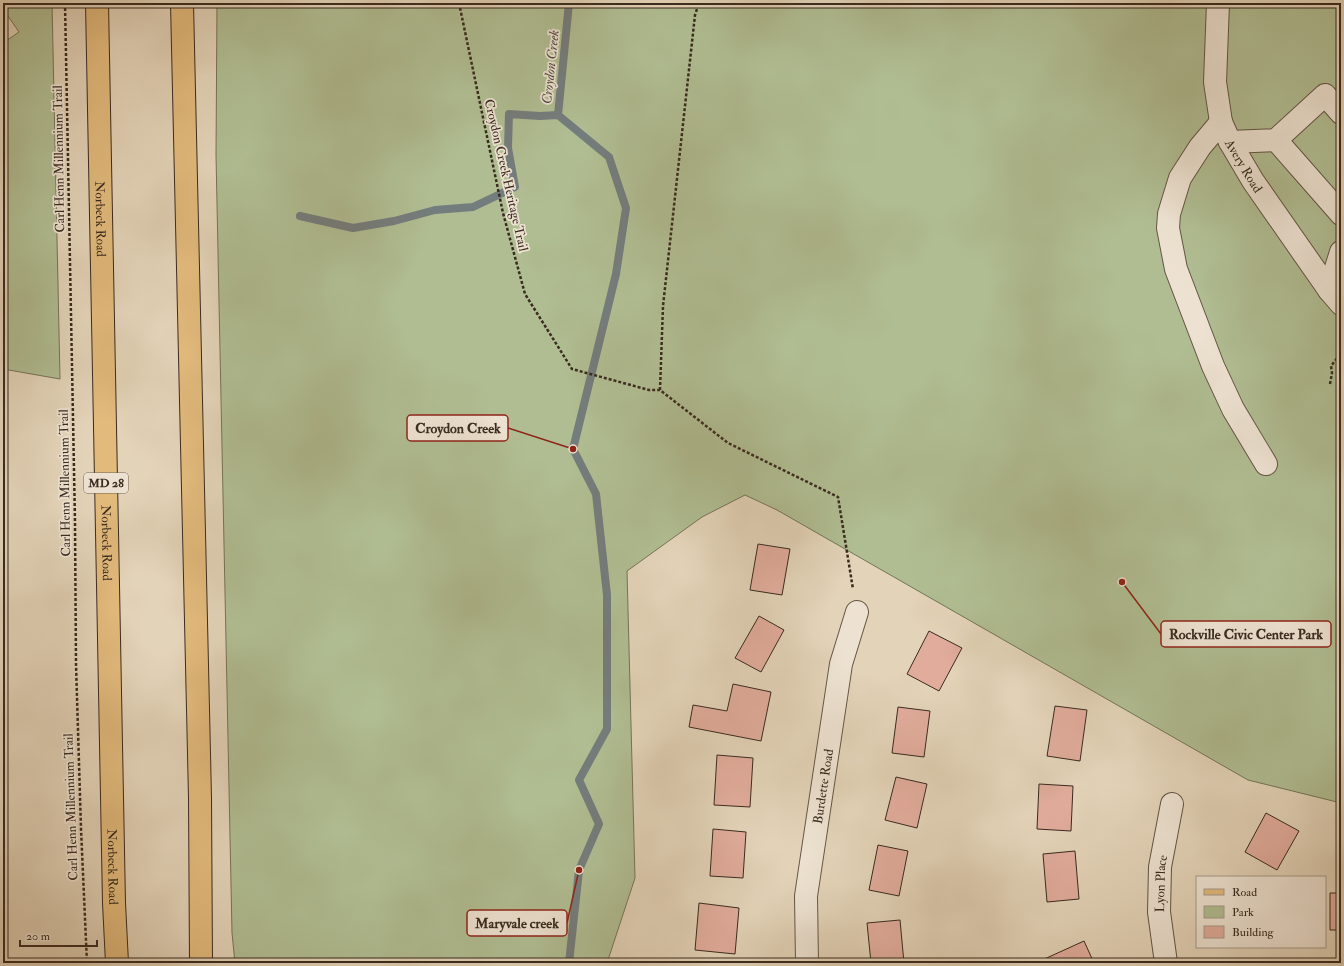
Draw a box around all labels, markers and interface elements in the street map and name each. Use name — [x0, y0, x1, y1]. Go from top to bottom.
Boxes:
water label: Croydon Creek — [538, 29, 563, 105]
street label: Carl Henn Millennium Trail — [50, 84, 68, 233]
street label: Croydon Creek Heritage Trail — [480, 98, 531, 254]
street label: Avery Road — [1221, 136, 1266, 196]
street label: Norbeck Road — [91, 181, 109, 258]
street label: Carl Henn Millennium Trail — [56, 408, 74, 557]
callout: Croydon Creek — [407, 415, 508, 441]
text: Croydon Creek — [415, 420, 501, 438]
road number: MD 28 — [84, 473, 128, 493]
street label: Norbeck Road — [97, 505, 115, 582]
callout: Rockville Civic Center Park — [1161, 621, 1331, 647]
text: Rockville Civic Center Park — [1169, 626, 1323, 643]
street label: Carl Henn Millennium Trail — [60, 732, 82, 881]
street label: Burdette Road — [810, 747, 837, 825]
street label: Norbeck Road — [104, 829, 121, 905]
street label: Lyon Place — [1152, 853, 1171, 913]
legend — [1196, 876, 1326, 948]
text: Road — [1232, 885, 1257, 900]
text: Park — [1232, 905, 1254, 920]
callout: Maryvale creek — [467, 910, 567, 936]
text: Maryvale creek — [474, 915, 559, 933]
scale bar — [20, 922, 97, 948]
text: Building — [1232, 925, 1275, 940]
text: 20 m — [26, 929, 51, 944]

